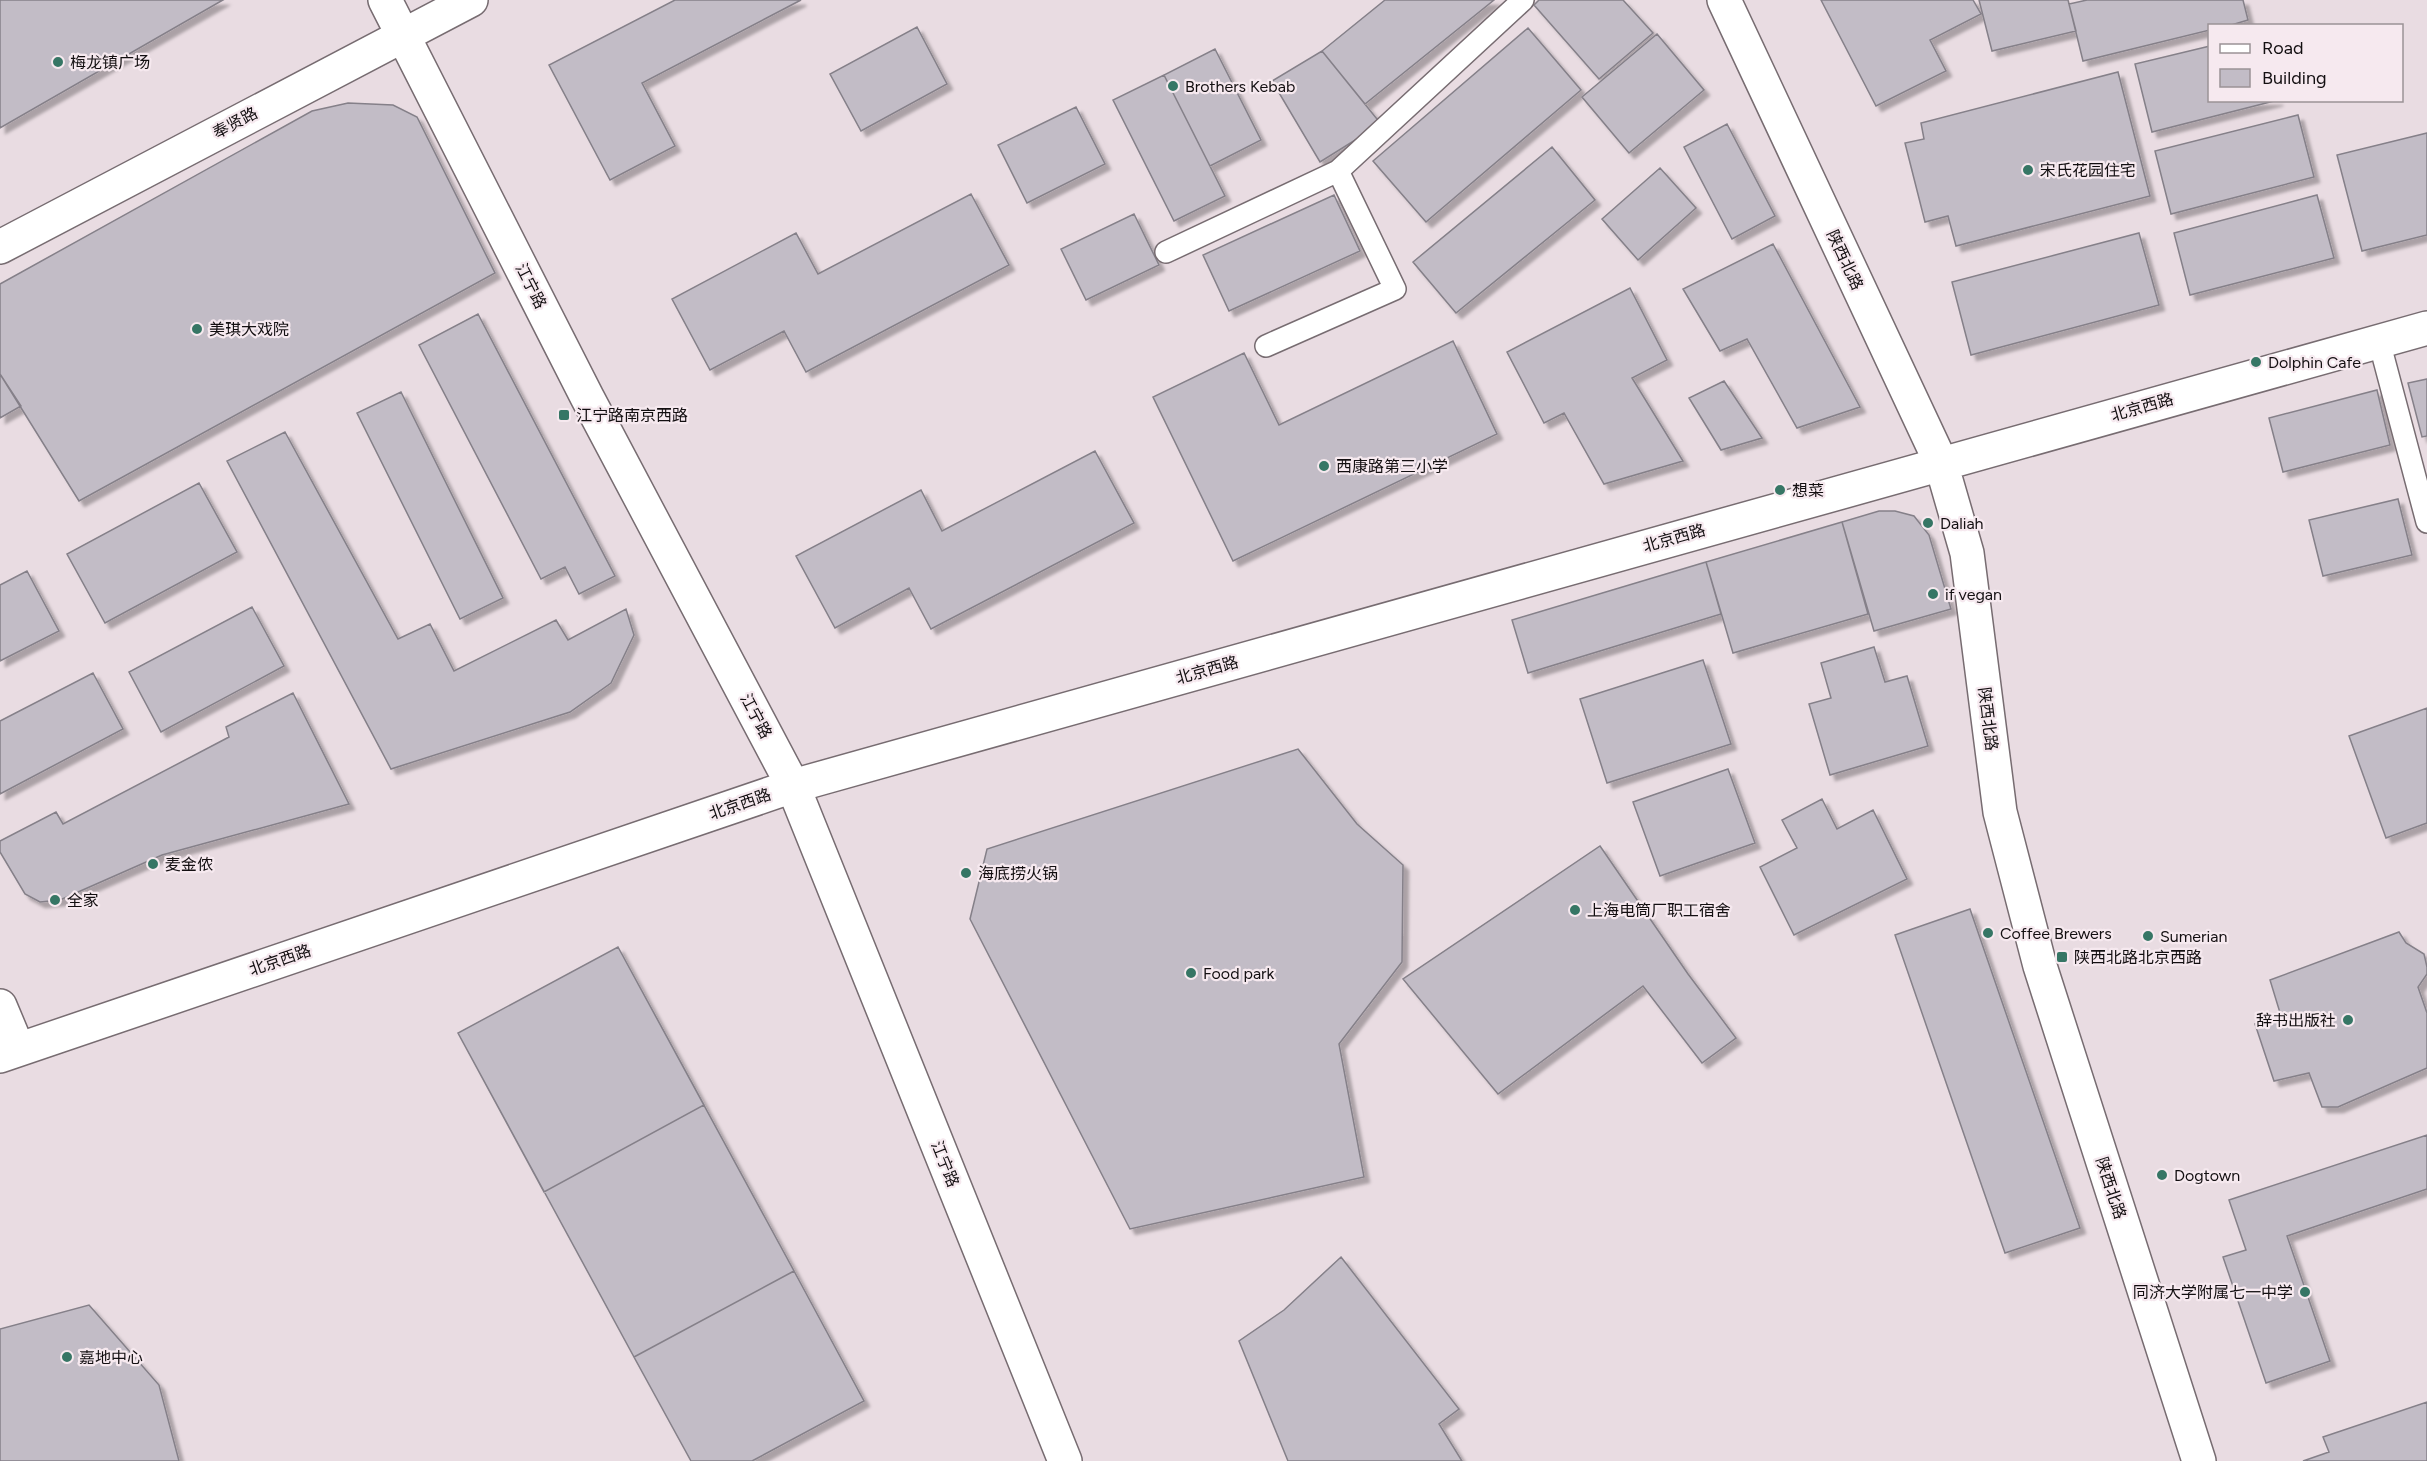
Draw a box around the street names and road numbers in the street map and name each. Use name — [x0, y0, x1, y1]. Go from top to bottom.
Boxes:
street label: 奉贤路 — [209, 103, 261, 143]
street label: 陕西北路 — [1823, 227, 1867, 293]
street label: 江宁路 — [512, 260, 550, 312]
street label: 北京西路 — [2109, 389, 2175, 425]
street label: 北京西路 — [1641, 520, 1707, 556]
street label: 北京西路 — [1174, 652, 1240, 688]
street label: 陕西北路 — [1975, 686, 2001, 752]
street label: 江宁路 — [736, 690, 776, 742]
street label: 北京西路 — [707, 785, 773, 823]
street label: 北京西路 — [247, 941, 313, 979]
street label: 江宁路 — [927, 1138, 963, 1190]
street label: 陕西北路 — [2092, 1155, 2130, 1221]

